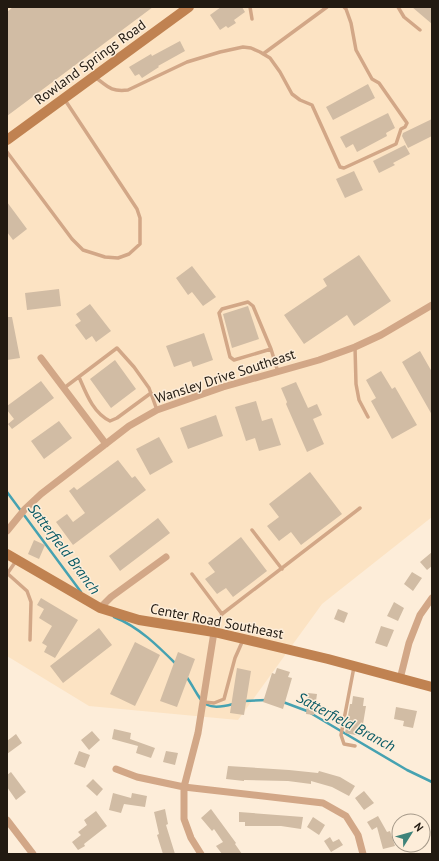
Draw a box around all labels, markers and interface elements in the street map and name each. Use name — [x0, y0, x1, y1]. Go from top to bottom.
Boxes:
street label: Rowland Springs Road — [31, 16, 149, 108]
street label: Wansley Drive Southeast — [152, 345, 298, 407]
water label: Satterfield Branch — [24, 499, 105, 598]
street label: Center Road Southeast — [149, 599, 285, 643]
water label: Satterfield Branch — [294, 688, 399, 756]
north arrow — [391, 813, 431, 853]
text: N — [411, 820, 427, 834]

